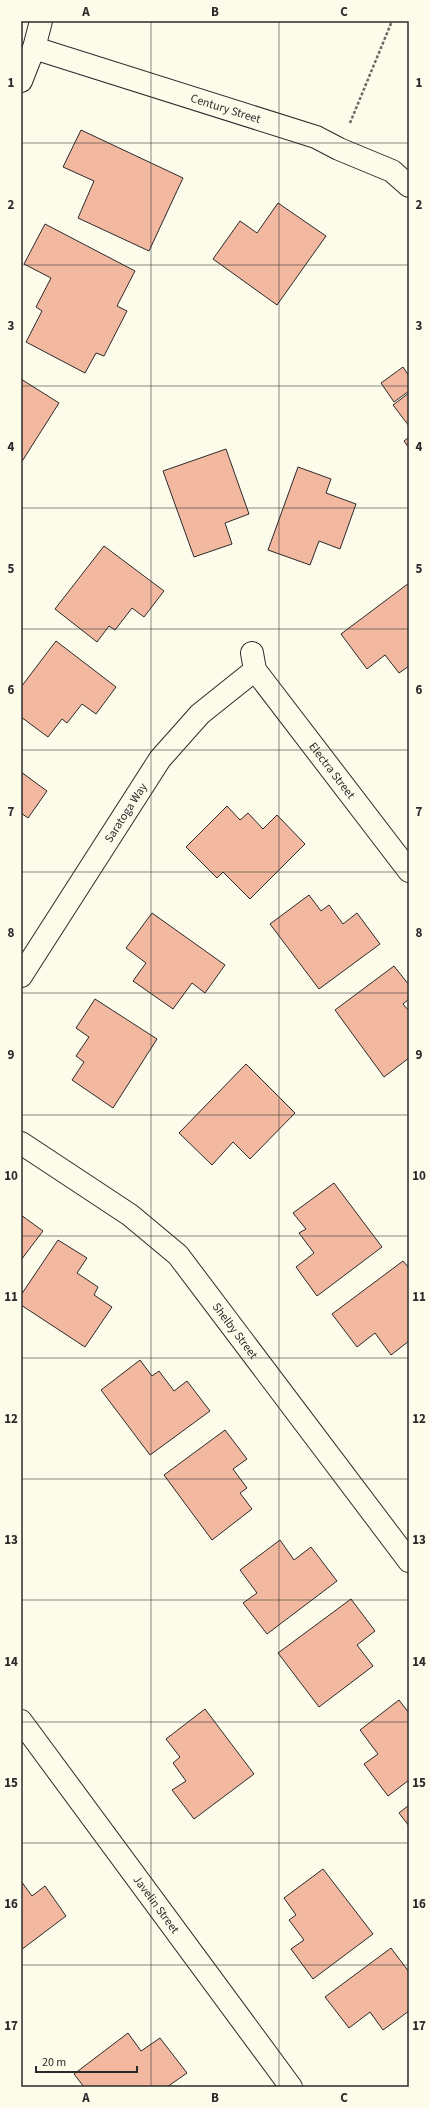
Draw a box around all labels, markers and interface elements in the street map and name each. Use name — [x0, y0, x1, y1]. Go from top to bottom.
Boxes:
text: A — [81, 3, 90, 21]
text: B — [211, 3, 219, 21]
text: C — [340, 3, 348, 21]
text: 1 — [8, 74, 15, 92]
text: 1 — [416, 74, 423, 92]
street label: Century Street — [188, 90, 263, 128]
text: 2 — [8, 196, 15, 214]
text: 2 — [416, 196, 423, 214]
text: 3 — [8, 317, 15, 335]
text: 3 — [416, 317, 423, 335]
text: 4 — [8, 438, 15, 456]
text: 4 — [416, 438, 423, 456]
text: 5 — [8, 560, 15, 578]
text: 5 — [416, 560, 423, 578]
text: 6 — [8, 681, 15, 699]
text: 6 — [416, 681, 423, 699]
street label: Electra Street — [304, 739, 359, 803]
street label: Saratoga Way — [101, 779, 152, 846]
text: 7 — [8, 803, 15, 821]
text: 7 — [416, 803, 423, 821]
text: 8 — [8, 924, 15, 942]
text: 8 — [416, 924, 423, 942]
text: 9 — [8, 1046, 15, 1064]
text: 9 — [416, 1046, 423, 1064]
text: 10 — [4, 1167, 18, 1185]
text: 10 — [412, 1167, 426, 1185]
text: 11 — [4, 1288, 18, 1306]
text: 11 — [412, 1288, 426, 1306]
street label: Shelby Street — [208, 1299, 262, 1363]
text: 12 — [4, 1410, 18, 1428]
text: 12 — [412, 1410, 426, 1428]
text: 13 — [4, 1531, 18, 1549]
text: 13 — [412, 1531, 426, 1549]
text: 14 — [4, 1653, 18, 1671]
text: 14 — [412, 1653, 426, 1671]
text: 15 — [4, 1774, 18, 1792]
text: 15 — [412, 1774, 426, 1792]
street label: Javelin Street — [129, 1872, 183, 1937]
text: 16 — [4, 1895, 18, 1913]
text: 16 — [412, 1895, 426, 1913]
text: 17 — [4, 2017, 18, 2035]
text: 17 — [412, 2017, 426, 2035]
scale bar — [36, 2048, 137, 2074]
text: 20 m — [42, 2054, 66, 2071]
text: A — [81, 2089, 90, 2107]
text: B — [211, 2089, 219, 2107]
text: C — [340, 2089, 348, 2107]

